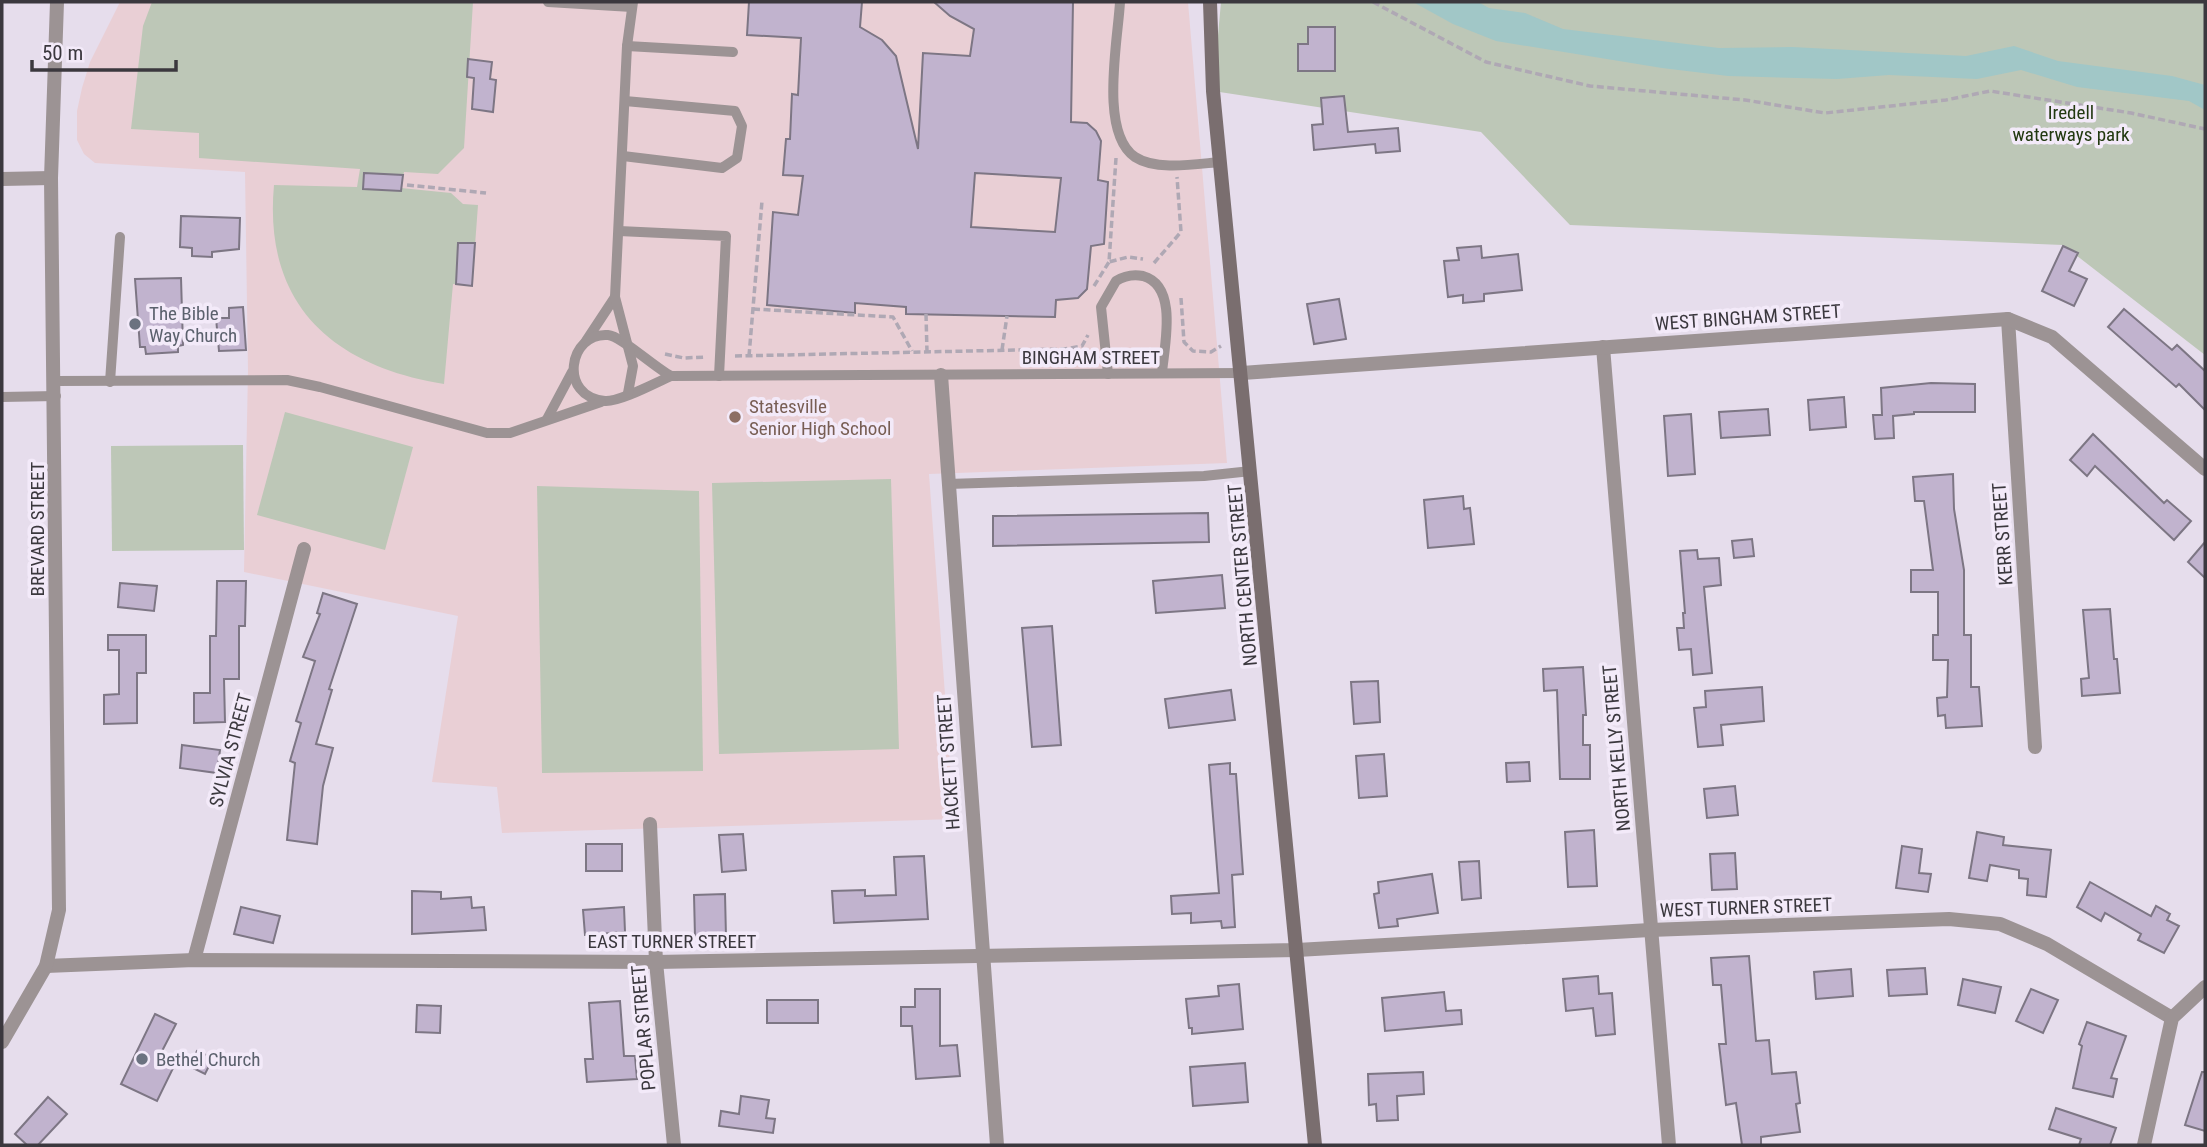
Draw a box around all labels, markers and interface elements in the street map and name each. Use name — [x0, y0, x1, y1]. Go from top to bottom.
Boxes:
scale bar — [32, 28, 175, 72]
text: 50 m — [42, 41, 83, 65]
park label: Iredell waterways park — [2013, 101, 2130, 146]
street label: WEST BINGHAM STREET — [1654, 300, 1842, 335]
place label: The Bible Way Church — [149, 302, 237, 347]
marker: The Bible Way Church — [127, 316, 143, 332]
street label: BINGHAM STREET — [1022, 346, 1160, 369]
place label: Statesville Senior High School — [749, 395, 891, 440]
marker: Statesville Senior High School — [727, 409, 743, 425]
street label: BREVARD STREET — [26, 461, 49, 596]
street label: KERR STREET — [1987, 482, 2018, 586]
street label: NORTH CENTER STREET — [1223, 483, 1262, 667]
street label: NORTH KELLY STREET — [1598, 663, 1635, 832]
street label: SYLVIA STREET — [204, 691, 257, 810]
street label: HACKETT STREET — [932, 693, 965, 831]
street label: WEST TURNER STREET — [1659, 893, 1833, 922]
street label: EAST TURNER STREET — [588, 930, 757, 953]
street label: POPLAR STREET — [627, 964, 660, 1092]
place label: Bethel Church — [156, 1048, 260, 1071]
marker: Bethel Church — [134, 1051, 150, 1067]

